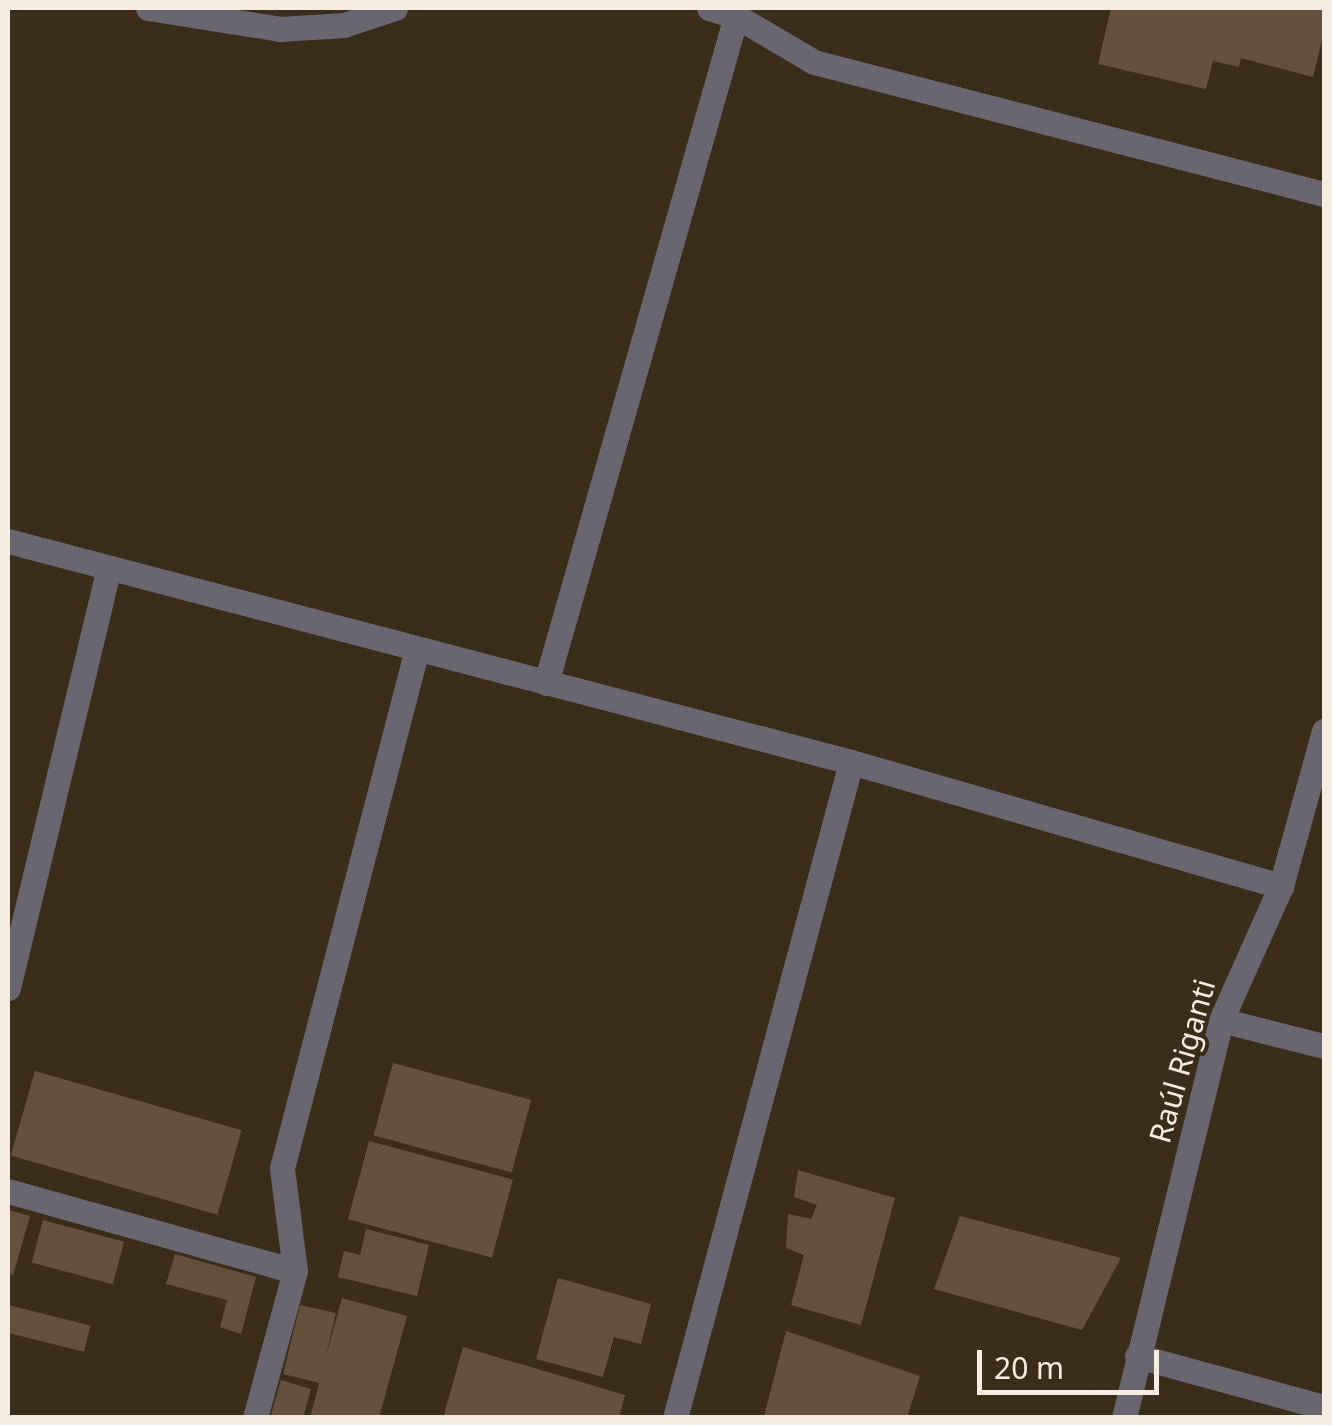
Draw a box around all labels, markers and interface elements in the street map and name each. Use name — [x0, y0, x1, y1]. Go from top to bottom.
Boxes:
street label: Raúl Riganti — [1141, 975, 1223, 1147]
scale bar — [982, 1330, 1164, 1392]
text: 20 m — [994, 1347, 1064, 1388]

